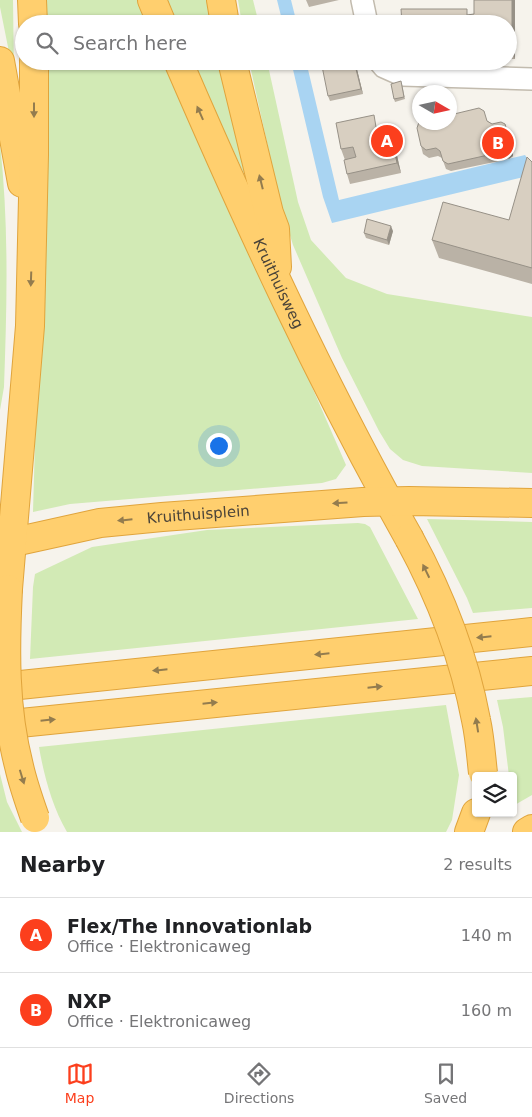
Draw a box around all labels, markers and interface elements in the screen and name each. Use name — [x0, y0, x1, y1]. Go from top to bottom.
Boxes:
search box — [15, 15, 517, 70]
icon: search — [33, 29, 61, 57]
text: Search here — [73, 32, 187, 54]
north arrow — [412, 85, 457, 130]
one-way arrow — [30, 102, 38, 118]
one-way arrow — [196, 106, 204, 120]
pin: A — [371, 122, 403, 160]
pin: B — [482, 124, 514, 162]
one-way arrow — [257, 175, 265, 190]
street label: Kruithuisweg — [249, 235, 307, 331]
one-way arrow — [27, 272, 35, 288]
your location — [206, 433, 232, 459]
one-way arrow — [331, 500, 347, 508]
street label: Kruithuisplein — [146, 501, 250, 527]
one-way arrow — [117, 517, 133, 525]
one-way arrow — [422, 564, 430, 578]
one-way arrow — [475, 633, 491, 641]
one-way arrow — [314, 650, 330, 658]
one-way arrow — [152, 667, 168, 675]
one-way arrow — [367, 683, 383, 691]
one-way arrow — [202, 699, 218, 707]
one-way arrow — [41, 716, 57, 724]
one-way arrow — [473, 717, 481, 733]
one-way arrow — [18, 769, 26, 784]
map controls — [472, 772, 517, 817]
button: layers — [472, 772, 517, 817]
text: Nearby — [20, 853, 105, 877]
text: 2 results — [443, 855, 512, 874]
text: Flex/The Innovationlab — [67, 915, 312, 937]
text: A — [30, 926, 42, 945]
text: 140 m — [461, 926, 512, 945]
text: Office · Elektronicaweg — [67, 937, 251, 956]
text: NXP — [67, 990, 111, 1012]
text: B — [30, 1001, 42, 1020]
text: 160 m — [461, 1001, 512, 1020]
text: Office · Elektronicaweg — [67, 1012, 251, 1031]
tab: Map — [65, 1060, 94, 1106]
tab: Directions — [224, 1060, 294, 1106]
tab: Saved — [424, 1060, 467, 1106]

